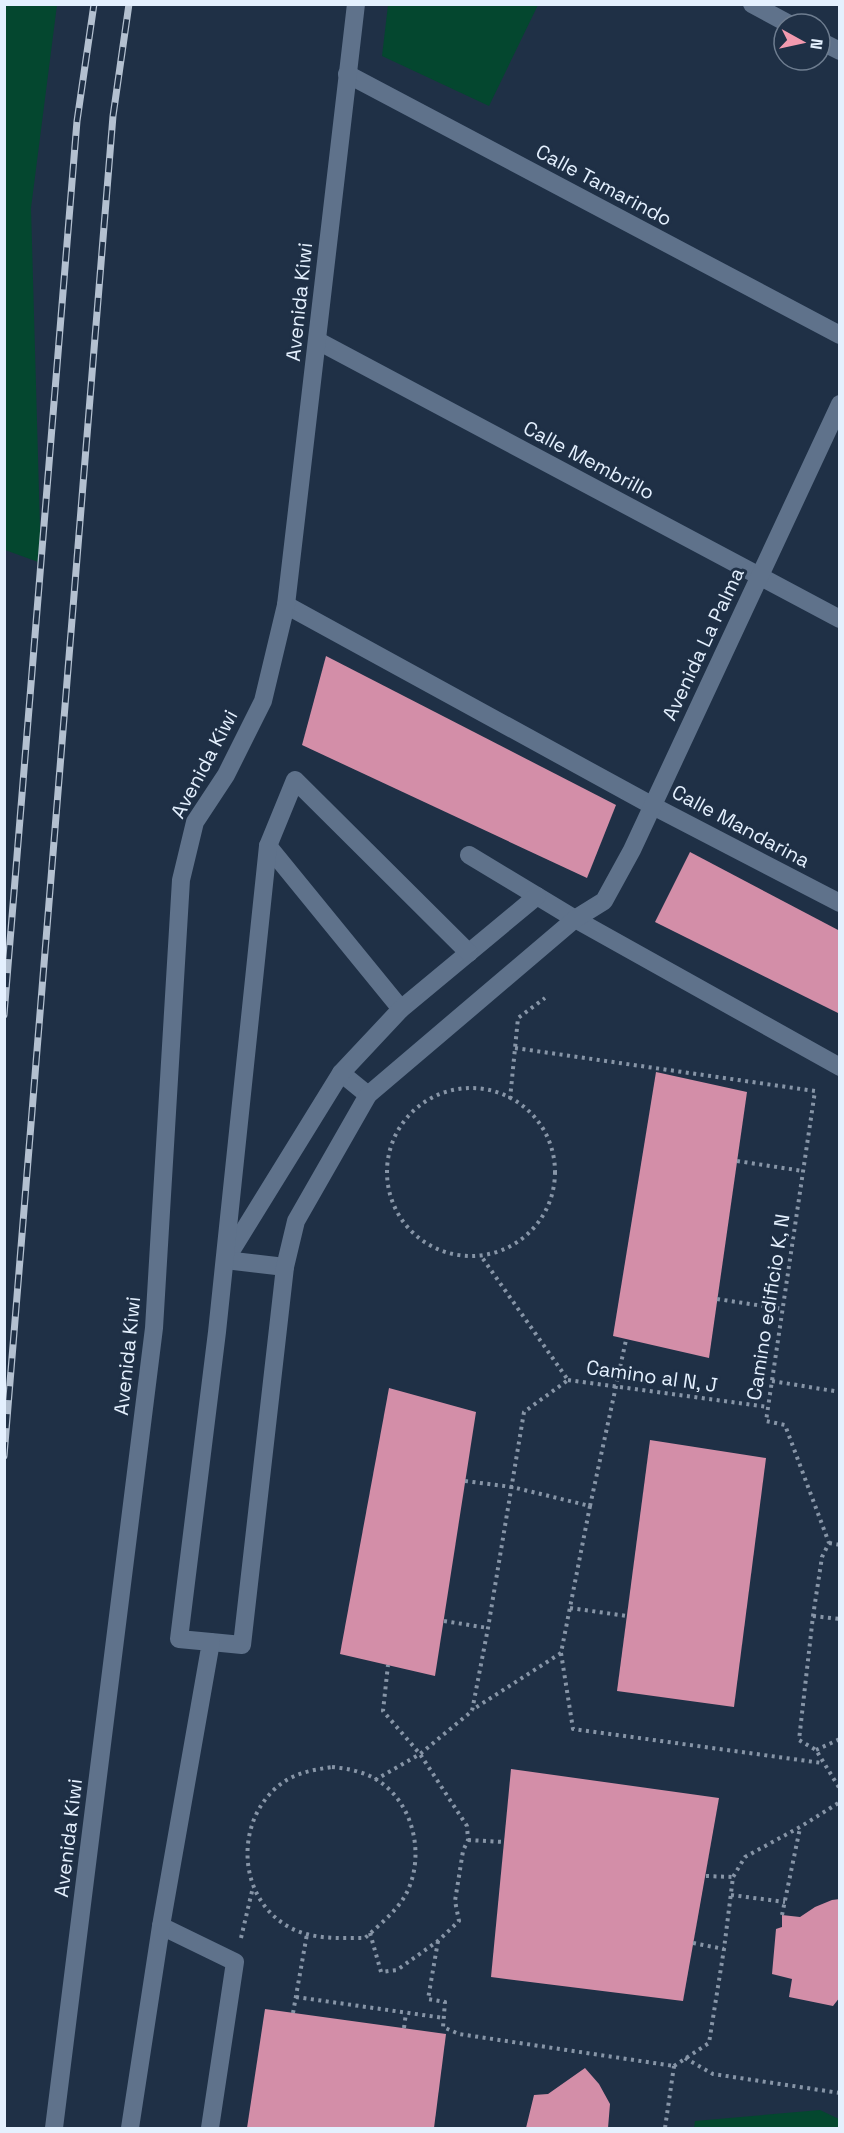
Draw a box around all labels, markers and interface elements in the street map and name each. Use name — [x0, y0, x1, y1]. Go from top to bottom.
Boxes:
north arrow — [772, 12, 832, 72]
text: N — [805, 37, 828, 51]
street label: Calle Tamarindo — [531, 138, 677, 232]
street label: Avenida Kiwi — [280, 241, 318, 363]
street label: Calle Membrillo — [519, 414, 659, 506]
street label: Avenida La Palma — [656, 563, 750, 725]
street label: Avenida Kiwi — [165, 705, 243, 823]
street label: Calle Mandarina — [667, 779, 815, 873]
street label: Camino edificio K, N — [740, 1212, 796, 1402]
street label: Avenida Kiwi — [108, 1295, 146, 1417]
street label: Camino al N, J — [585, 1354, 719, 1398]
street label: Avenida Kiwi — [48, 1777, 88, 1899]

